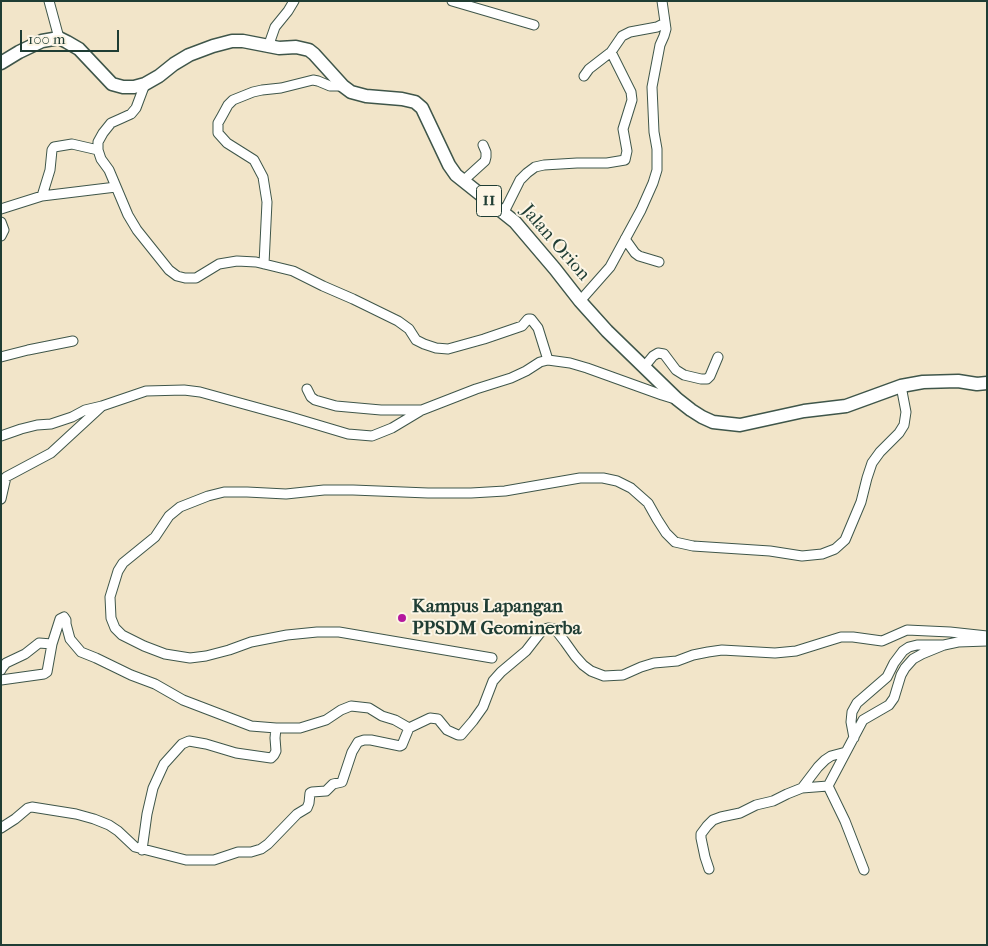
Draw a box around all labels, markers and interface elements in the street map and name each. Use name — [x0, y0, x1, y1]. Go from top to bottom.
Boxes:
scale bar — [22, 20, 121, 52]
text: 100 m — [28, 30, 66, 48]
road number: 11 — [476, 186, 502, 217]
street label: Jalan Orion — [516, 200, 594, 286]
place label: Kampus Lapangan PPSDM Geominerba — [412, 596, 581, 640]
marker: Kampus Lapangan PPSDM Geominerba — [396, 612, 408, 624]

